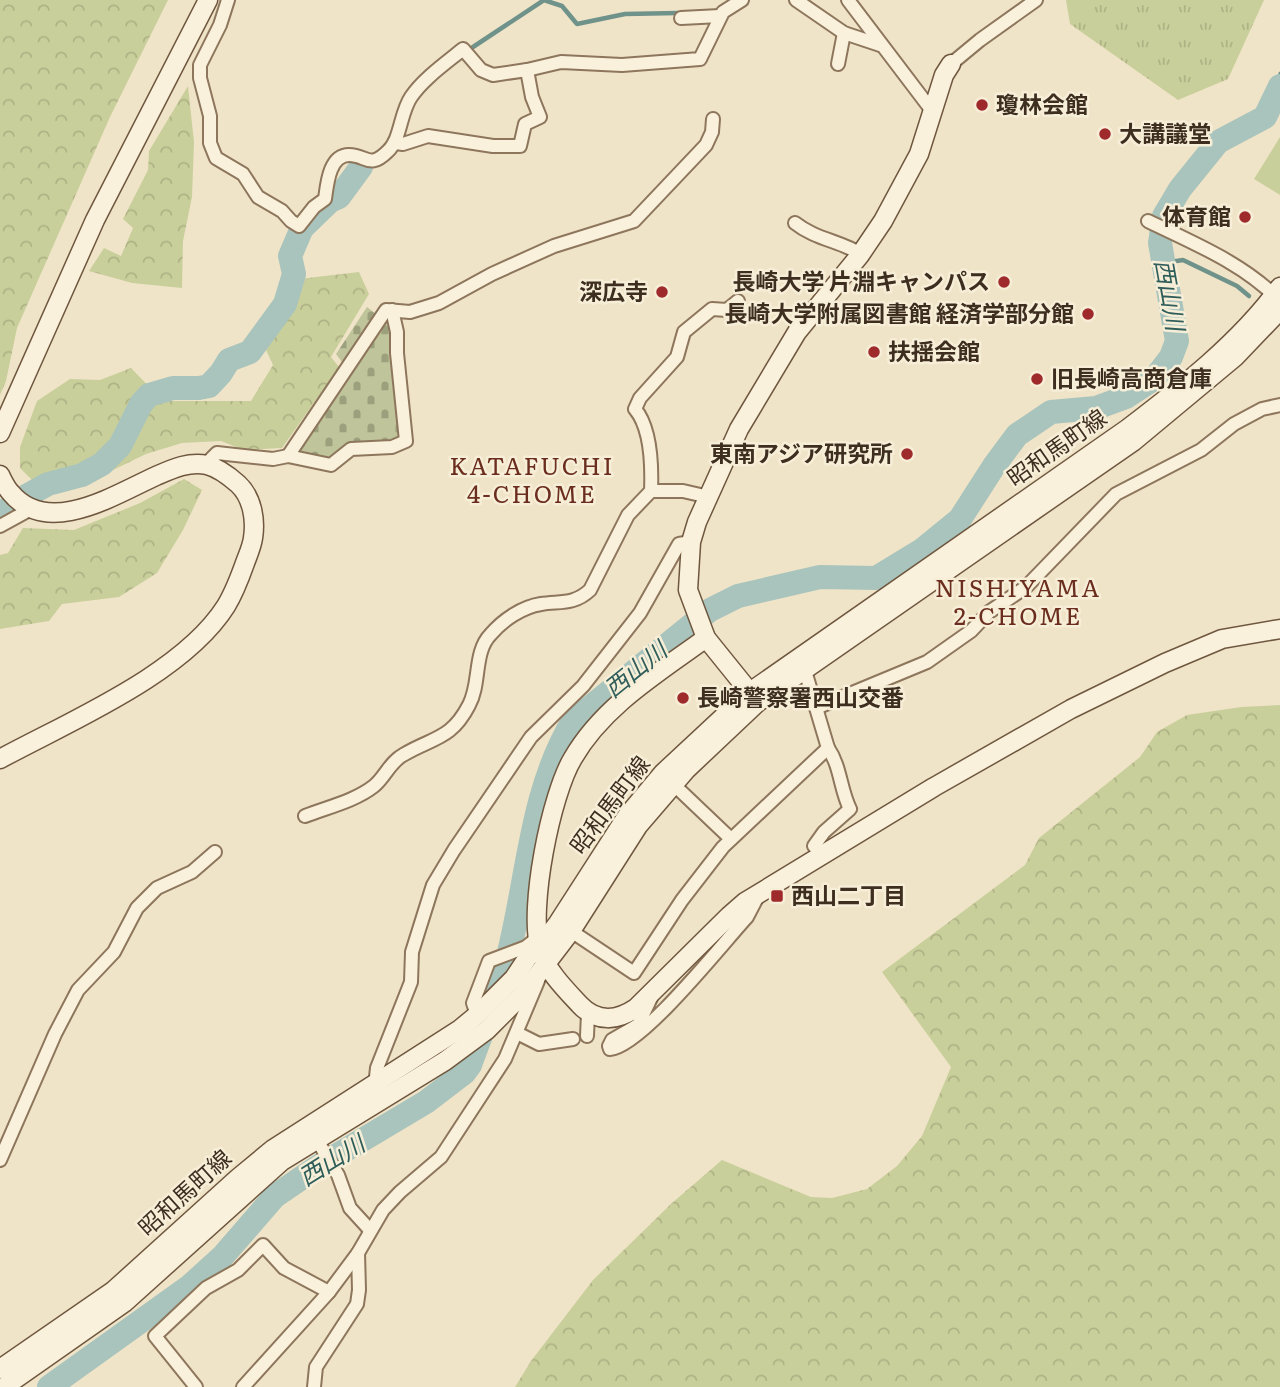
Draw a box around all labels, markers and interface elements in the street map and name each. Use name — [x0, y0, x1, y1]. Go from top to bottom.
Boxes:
place label: 瓊林会館 — [996, 86, 1088, 120]
marker: 瓊林会館 — [974, 97, 990, 113]
place label: 大講議堂 — [1119, 115, 1211, 149]
marker: 大講議堂 — [1097, 126, 1113, 142]
place label: 体育館 — [1162, 198, 1231, 232]
marker: 体育館 — [1237, 209, 1253, 225]
water label: 西山川 — [1148, 256, 1195, 336]
place label: 長崎大学 片淵キャンパス — [732, 263, 990, 297]
place label: 深広寺 — [579, 273, 648, 307]
marker: 長崎大学 片淵キャンパス — [996, 274, 1012, 290]
marker: 深広寺 — [654, 284, 670, 300]
place label: 長崎大学附属図書館 経済学部分館 — [724, 295, 1074, 329]
marker: 長崎大学附属図書館 経済学部分館 — [1080, 306, 1096, 322]
place label: 扶揺会館 — [888, 333, 980, 367]
marker: 扶揺会館 — [866, 344, 882, 360]
place label: 旧長崎高商倉庫 — [1051, 360, 1212, 394]
marker: 旧長崎高商倉庫 — [1029, 371, 1045, 387]
street label: 昭和馬町線 — [999, 399, 1113, 493]
place label: 東南アジア研究所 — [710, 435, 893, 469]
marker: 東南アジア研究所 — [899, 446, 915, 462]
district label: KATAFUCHI 4-CHOME — [449, 447, 615, 510]
district label: NISHIYAMA 2-CHOME — [935, 569, 1101, 632]
water label: 西山川 — [595, 630, 676, 704]
place label: 長崎警察署西山交番 — [697, 679, 904, 713]
marker: 長崎警察署西山交番 — [675, 690, 691, 706]
street label: 昭和馬町線 — [560, 748, 657, 860]
place label: 西山二丁目 — [791, 877, 906, 911]
marker: 西山二丁目 — [769, 888, 785, 904]
water label: 西山川 — [291, 1123, 373, 1193]
street label: 昭和馬町線 — [130, 1140, 238, 1243]

